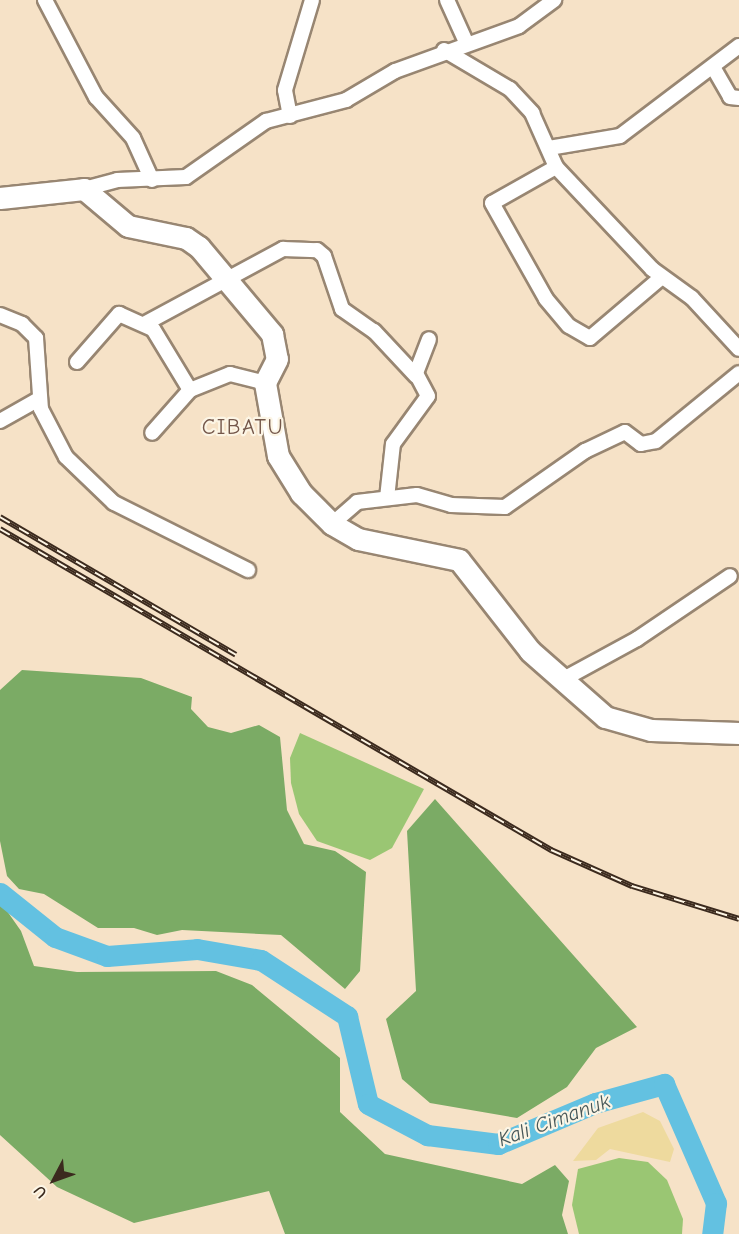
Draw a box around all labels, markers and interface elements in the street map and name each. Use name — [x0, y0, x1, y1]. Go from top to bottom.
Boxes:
district label: CIBATU — [202, 415, 284, 441]
water label: Kali Cimanuk — [494, 1088, 614, 1152]
north arrow — [24, 1150, 84, 1210]
text: U — [30, 1182, 51, 1202]

